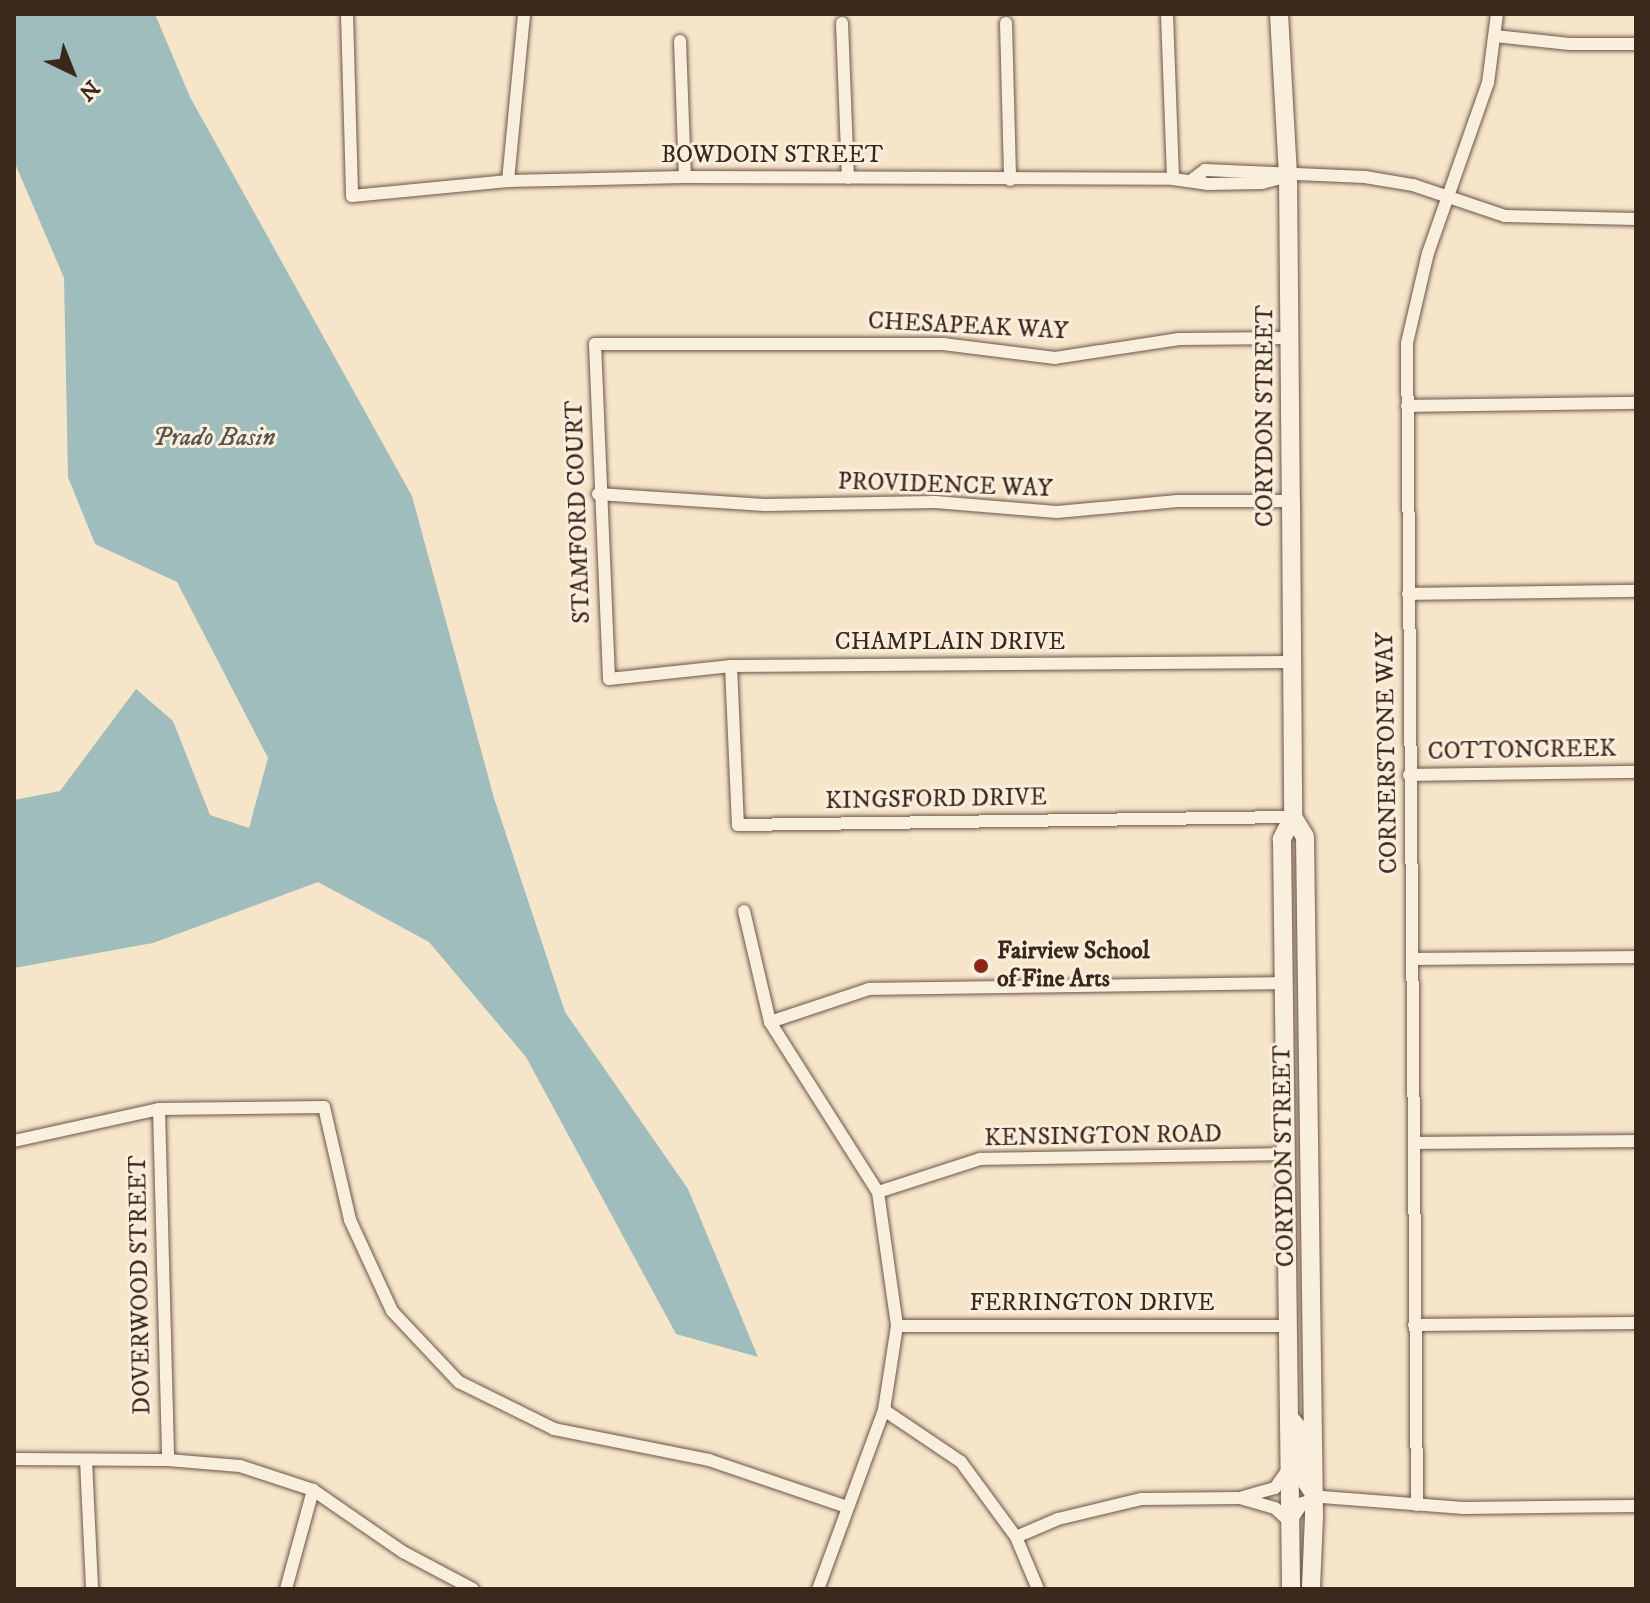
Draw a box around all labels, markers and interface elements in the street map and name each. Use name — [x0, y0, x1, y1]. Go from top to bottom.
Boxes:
north arrow — [32, 32, 112, 112]
text: N — [73, 74, 105, 106]
street label: BOWDOIN STREET — [661, 142, 883, 170]
street label: CORYDON STREET — [1252, 305, 1280, 527]
street label: CHESAPEAK WAY — [867, 307, 1069, 347]
street label: STAMFORD COURT — [561, 400, 597, 624]
water label: Prado Basin — [153, 422, 275, 454]
street label: PROVIDENCE WAY — [837, 468, 1053, 504]
street label: CHAMPLAIN DRIVE — [835, 629, 1065, 657]
street label: CORNERSTONE WAY — [1371, 632, 1405, 874]
street label: COTTONCREEK — [1427, 735, 1617, 767]
street label: KINGSFORD DRIVE — [825, 784, 1047, 816]
place label: Fairview School of Fine Arts — [997, 938, 1150, 994]
marker: Fairview School of Fine Arts — [972, 957, 990, 975]
street label: CORYDON STREET — [1269, 1045, 1301, 1267]
street label: KENSINGTON ROAD — [984, 1121, 1222, 1153]
street label: DOVERWOOD STREET — [124, 1155, 158, 1415]
street label: FERRINGTON DRIVE — [969, 1290, 1215, 1318]

